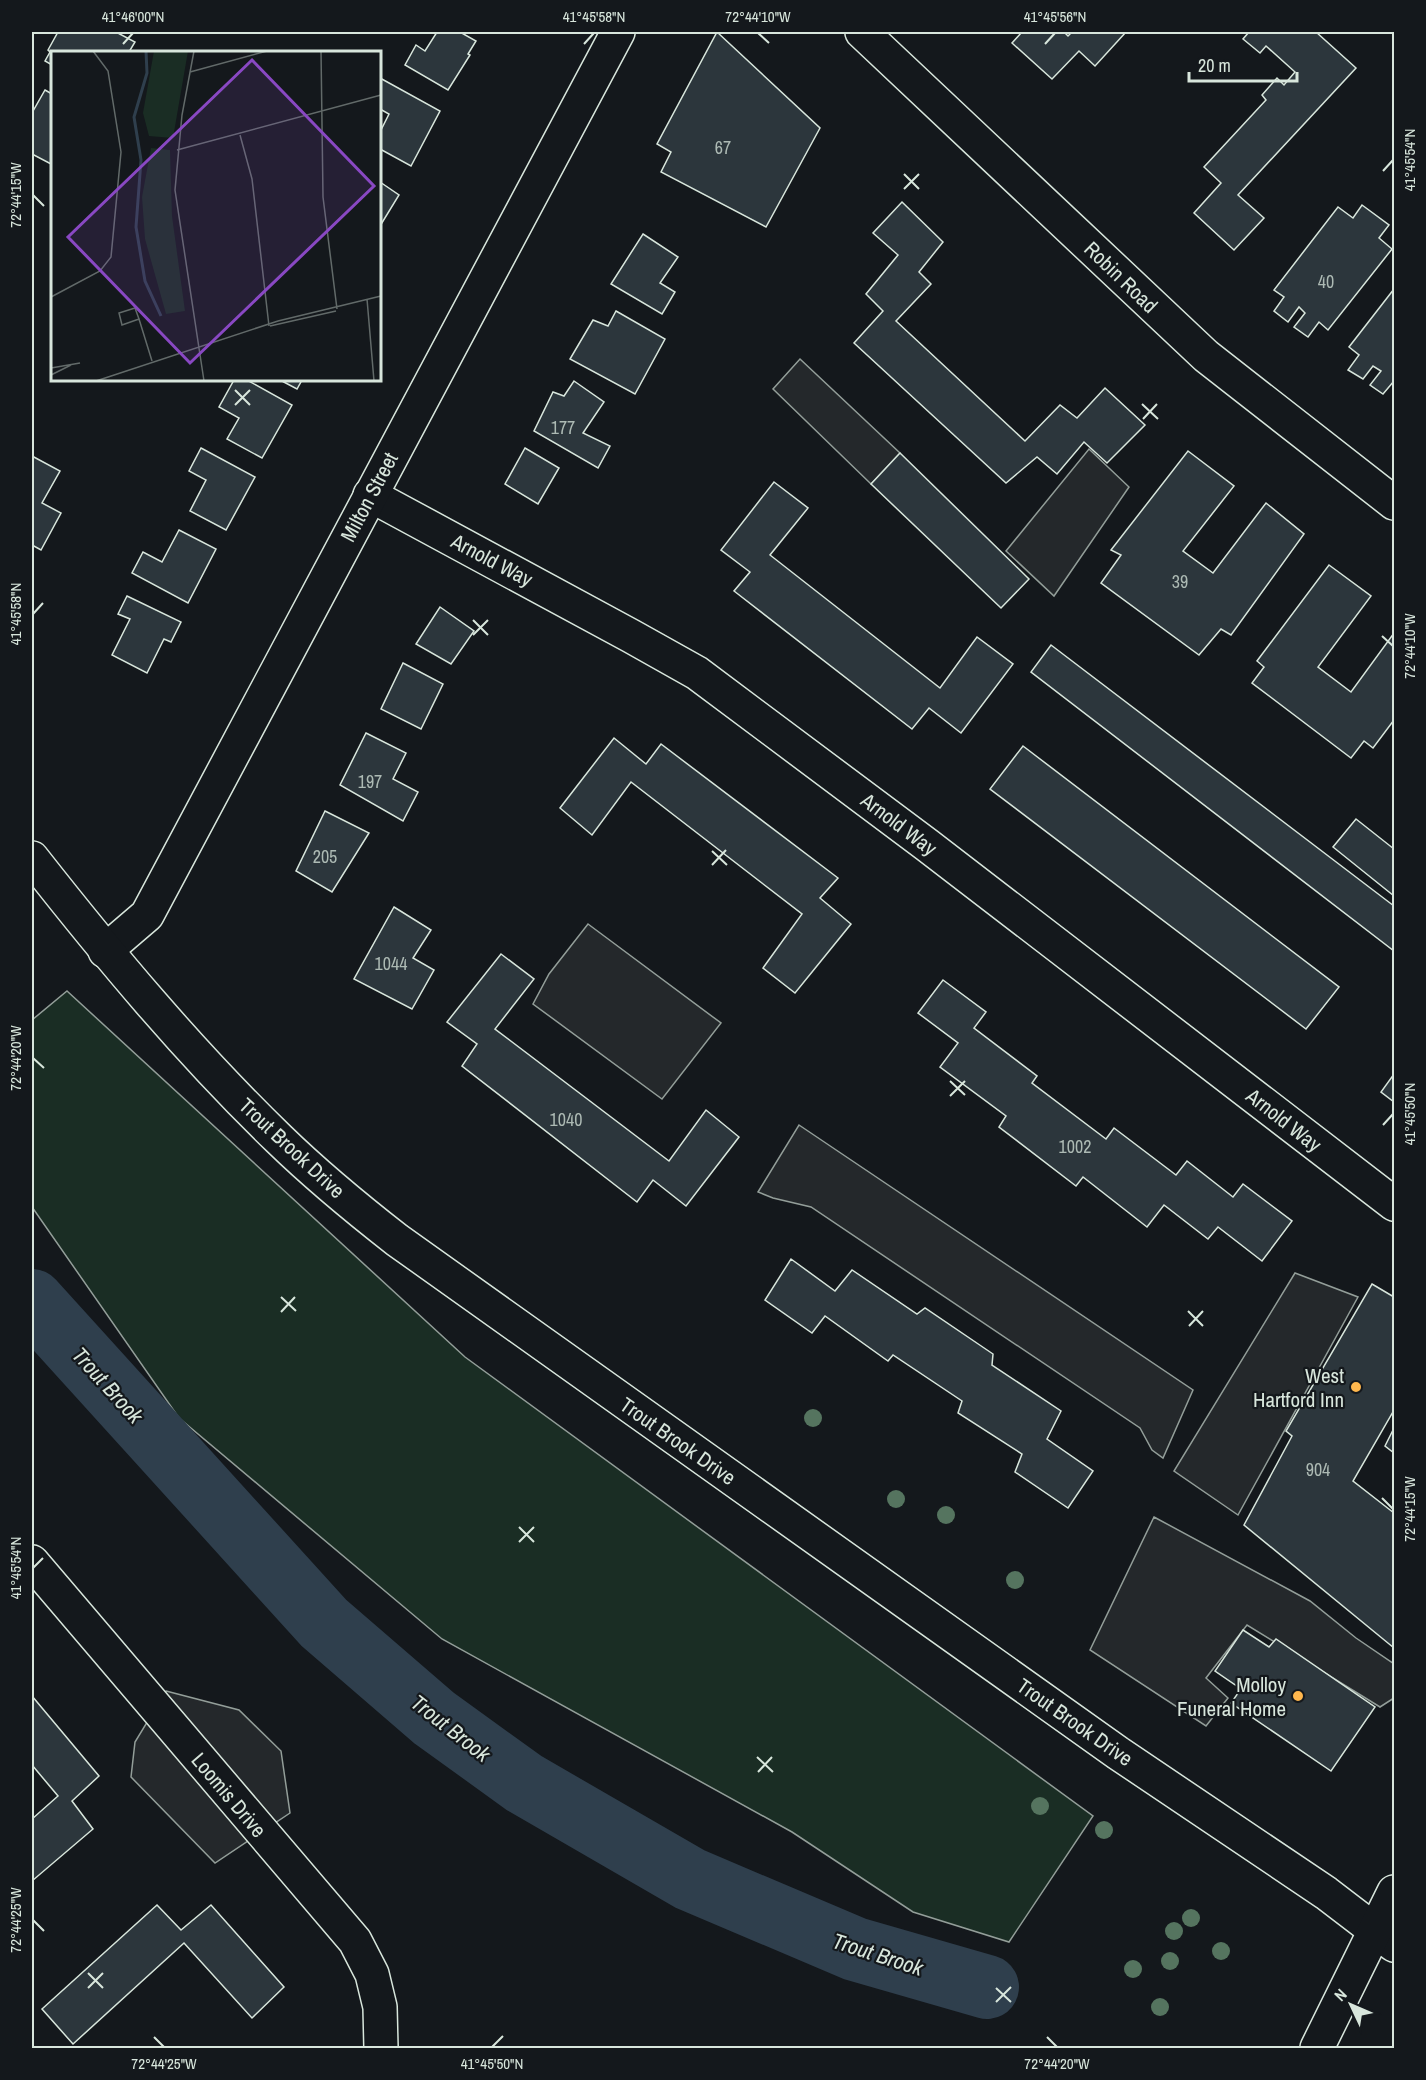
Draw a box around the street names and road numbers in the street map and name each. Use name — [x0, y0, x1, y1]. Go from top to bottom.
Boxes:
street label: Robin Road — [1078, 235, 1164, 319]
street label: Milton Street — [333, 447, 405, 547]
street label: Arnold Way — [445, 526, 538, 594]
street label: Arnold Way — [854, 785, 943, 862]
street label: Arnold Way — [1239, 1081, 1328, 1159]
street label: Trout Brook Drive — [233, 1091, 351, 1205]
street label: Trout Brook Drive — [614, 1390, 742, 1492]
street label: Trout Brook Drive — [1011, 1671, 1139, 1773]
street label: Loomis Drive — [185, 1746, 273, 1844]

